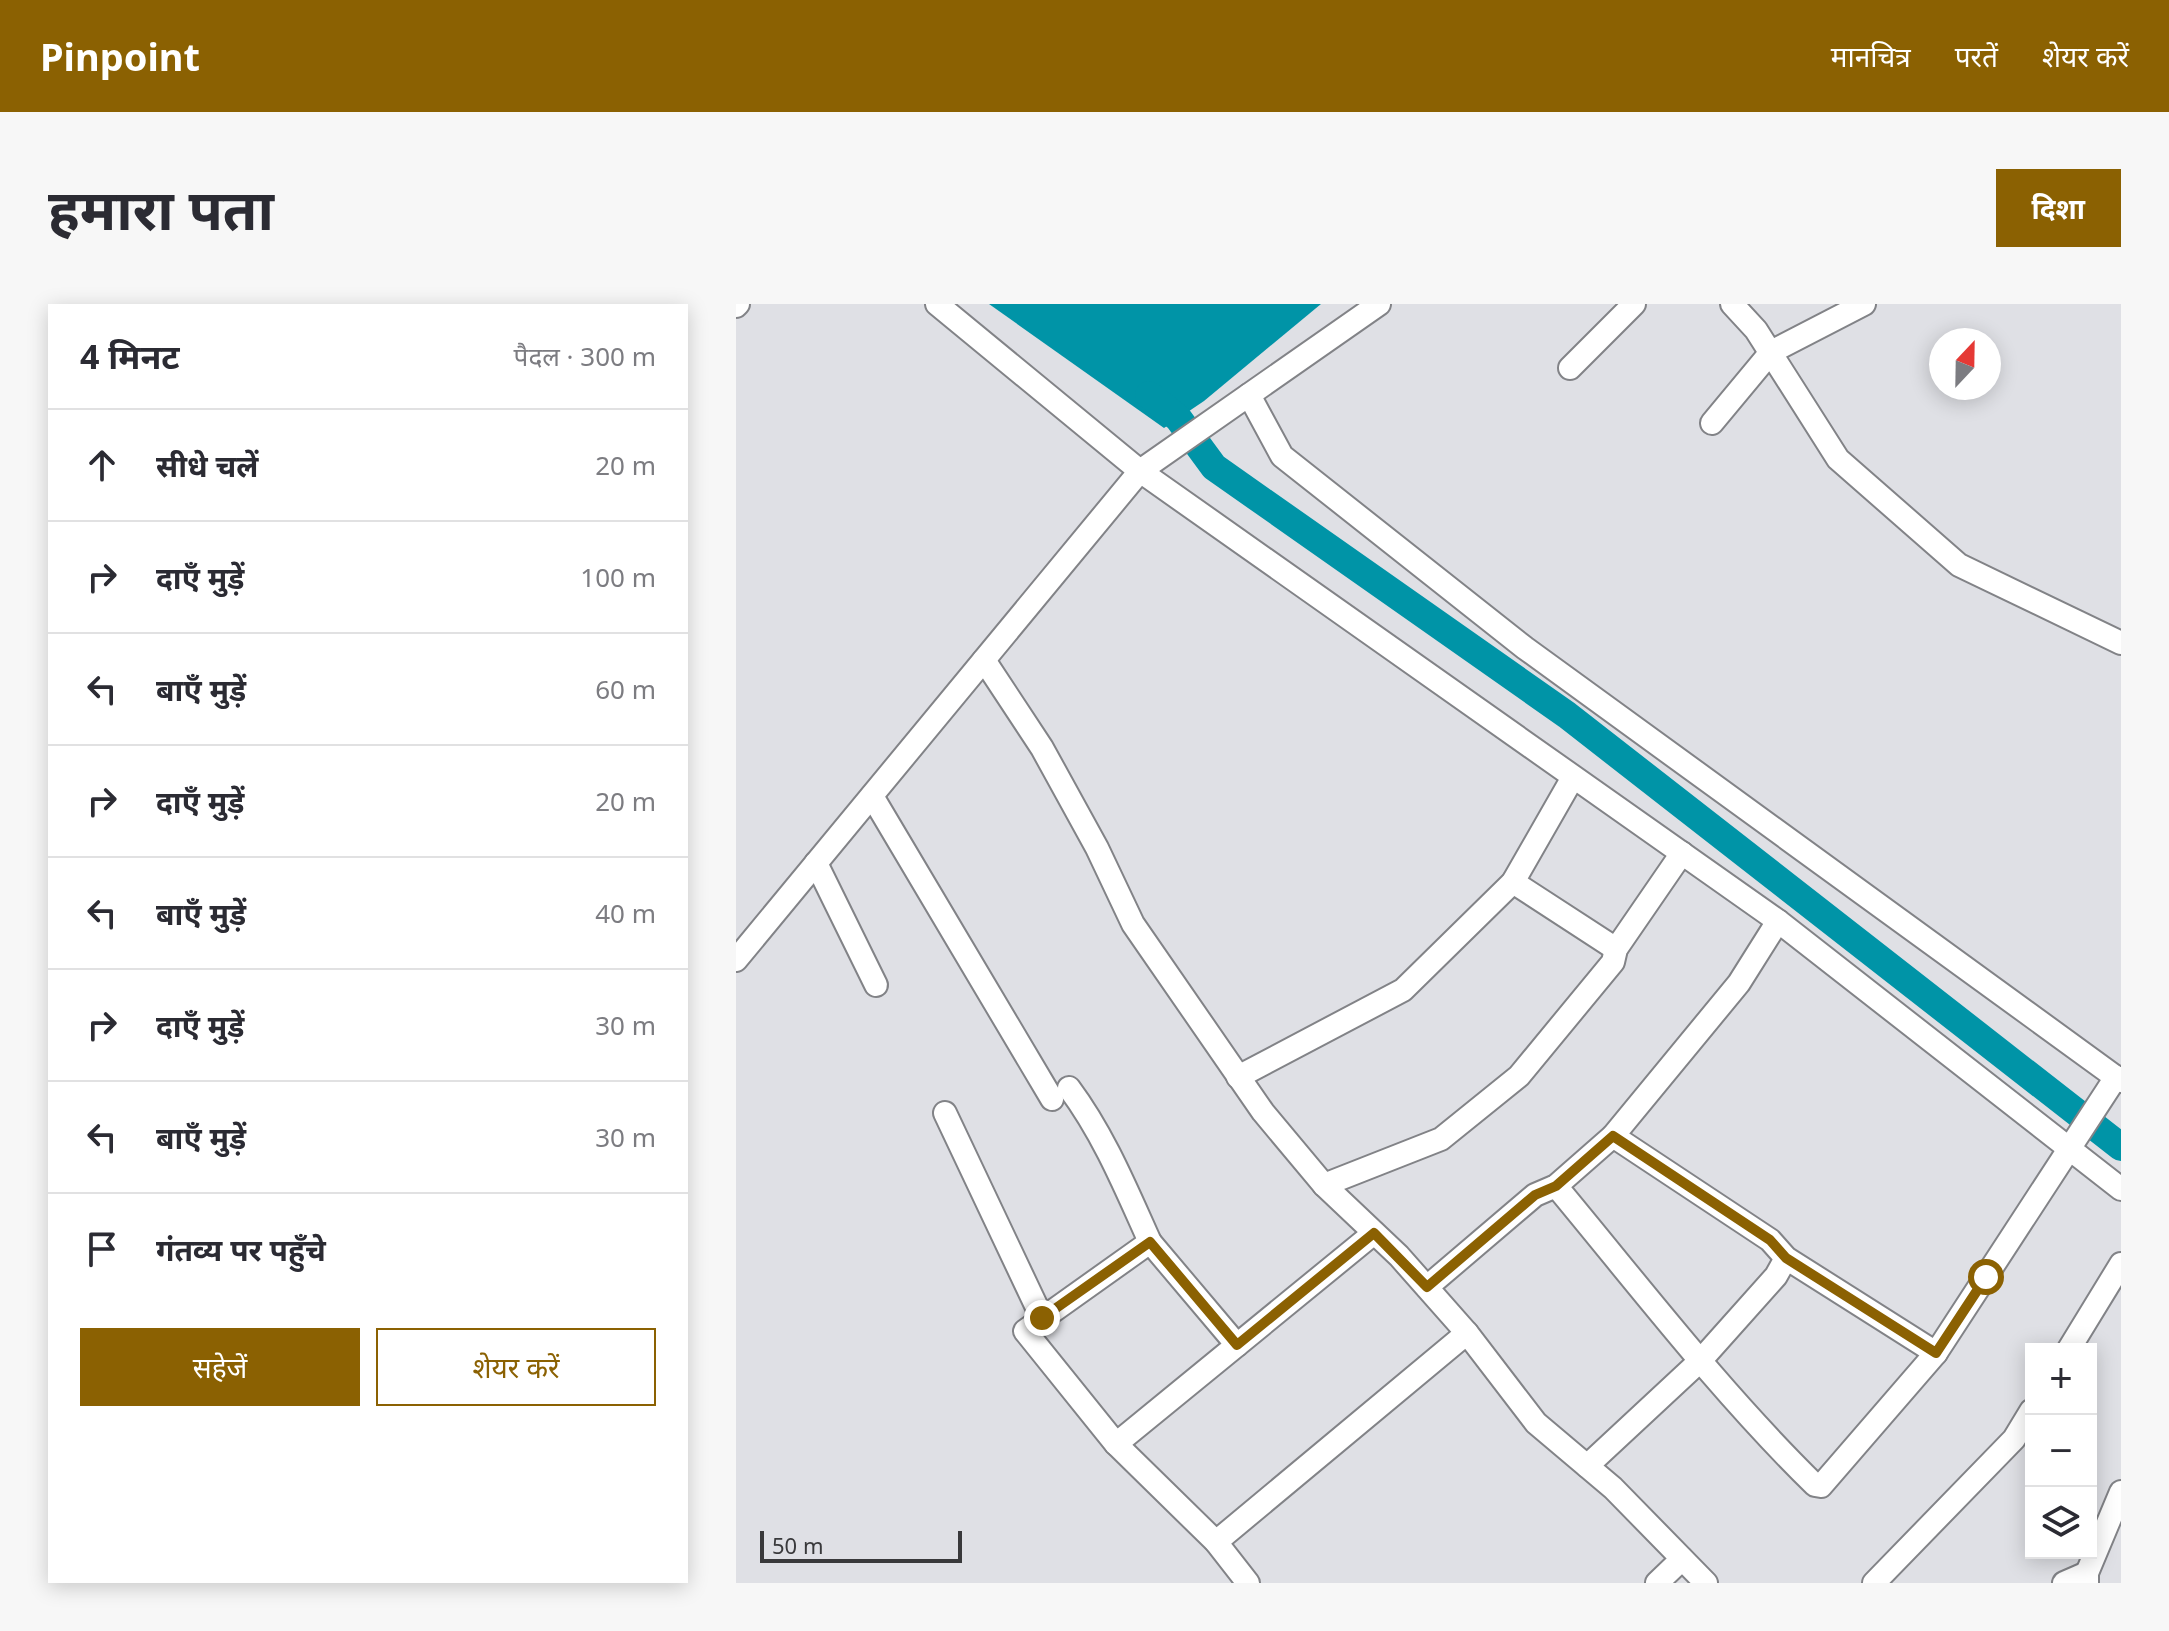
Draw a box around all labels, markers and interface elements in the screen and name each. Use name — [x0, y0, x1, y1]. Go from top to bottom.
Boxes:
text: Pinpoint — [40, 30, 200, 82]
text: मानचित्र — [1831, 37, 1911, 75]
text: परतें — [1955, 37, 1998, 75]
text: शेयर करें — [2042, 37, 2129, 75]
button: दिशा — [1996, 169, 2121, 247]
text: हमारा पता — [48, 170, 274, 246]
north arrow — [1929, 328, 2001, 400]
text: 4 मिनट — [80, 333, 180, 379]
text: पैदल · 300 m — [514, 338, 656, 374]
icon: ahead — [80, 443, 124, 487]
text: सीधे चलें — [156, 445, 258, 486]
text: 20 m — [595, 447, 656, 483]
icon: right — [80, 555, 124, 599]
text: दाएँ मुड़ें — [156, 557, 244, 598]
text: 100 m — [580, 559, 656, 595]
icon: left — [80, 667, 124, 711]
text: बाएँ मुड़ें — [156, 669, 246, 710]
text: 60 m — [595, 671, 656, 707]
icon: right — [80, 779, 124, 823]
text: दाएँ मुड़ें — [156, 781, 244, 822]
text: 20 m — [595, 783, 656, 819]
icon: left — [80, 891, 124, 935]
text: बाएँ मुड़ें — [156, 893, 246, 934]
text: 40 m — [595, 895, 656, 931]
icon: right — [80, 1003, 124, 1047]
text: दाएँ मुड़ें — [156, 1005, 244, 1046]
text: 30 m — [595, 1007, 656, 1043]
icon: left — [80, 1115, 124, 1159]
text: बाएँ मुड़ें — [156, 1117, 246, 1158]
text: 30 m — [595, 1119, 656, 1155]
icon: arrive — [80, 1227, 124, 1271]
text: गंतव्य पर पहुँचे — [156, 1229, 326, 1270]
route start — [1968, 1259, 2004, 1295]
route end — [1024, 1300, 1060, 1336]
button: सहेजें — [80, 1328, 360, 1406]
button: शेयर करें — [376, 1328, 656, 1406]
map controls — [2025, 1343, 2097, 1559]
button: + — [2025, 1343, 2097, 1415]
button: − — [2025, 1415, 2097, 1487]
button: layers — [2025, 1487, 2097, 1559]
scale bar — [760, 1527, 962, 1563]
text: 50 m — [772, 1530, 823, 1560]

